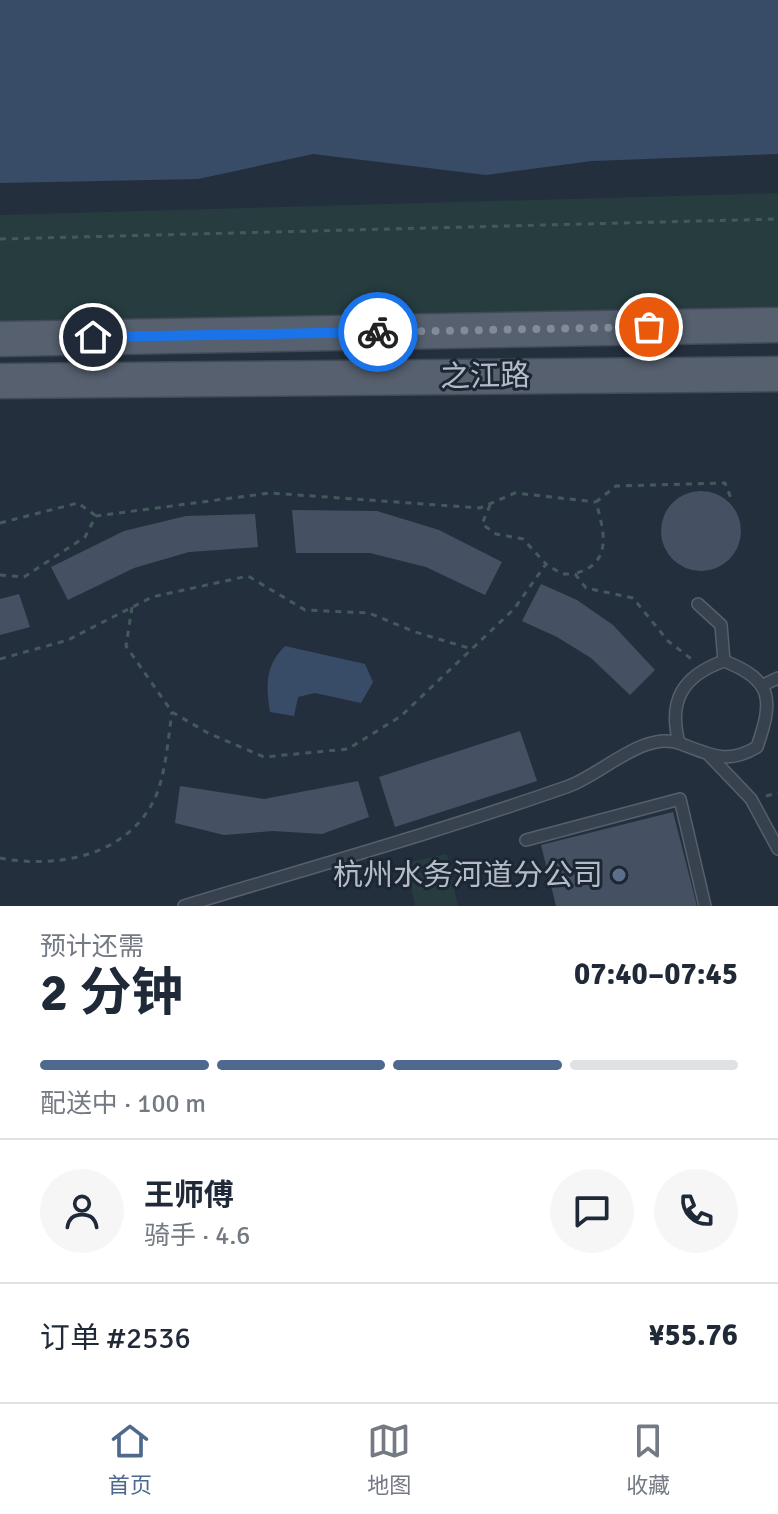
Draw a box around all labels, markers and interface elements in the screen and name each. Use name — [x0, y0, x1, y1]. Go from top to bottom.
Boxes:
courier — [338, 292, 418, 372]
pin — [615, 293, 683, 361]
pin — [59, 303, 127, 371]
icon: bag — [627, 305, 671, 349]
icon: bike — [356, 310, 400, 354]
icon: home — [71, 315, 115, 359]
street label: 之江路 — [440, 357, 530, 396]
place label: 杭州水务河道分公司 — [333, 857, 603, 894]
marker: 杭州水务河道分公司 — [610, 866, 628, 884]
text: 预计还需 — [40, 931, 144, 963]
text: 07:40–07:45 — [574, 956, 738, 993]
text: 2 分钟 — [40, 961, 184, 1025]
text: 配送中 · 100 m — [40, 1088, 206, 1120]
button: person — [40, 1169, 124, 1253]
button: chat — [550, 1169, 634, 1253]
button: phone — [654, 1169, 738, 1253]
text: 王师傅 — [144, 1177, 234, 1214]
text: 骑手 · 4.6 — [144, 1220, 250, 1252]
text: ¥55.76 — [648, 1317, 738, 1354]
text: 订单 #2536 — [40, 1320, 191, 1357]
tab: 首页 — [108, 1419, 152, 1499]
tab: 地图 — [367, 1419, 411, 1499]
tab: 收藏 — [626, 1419, 670, 1499]

